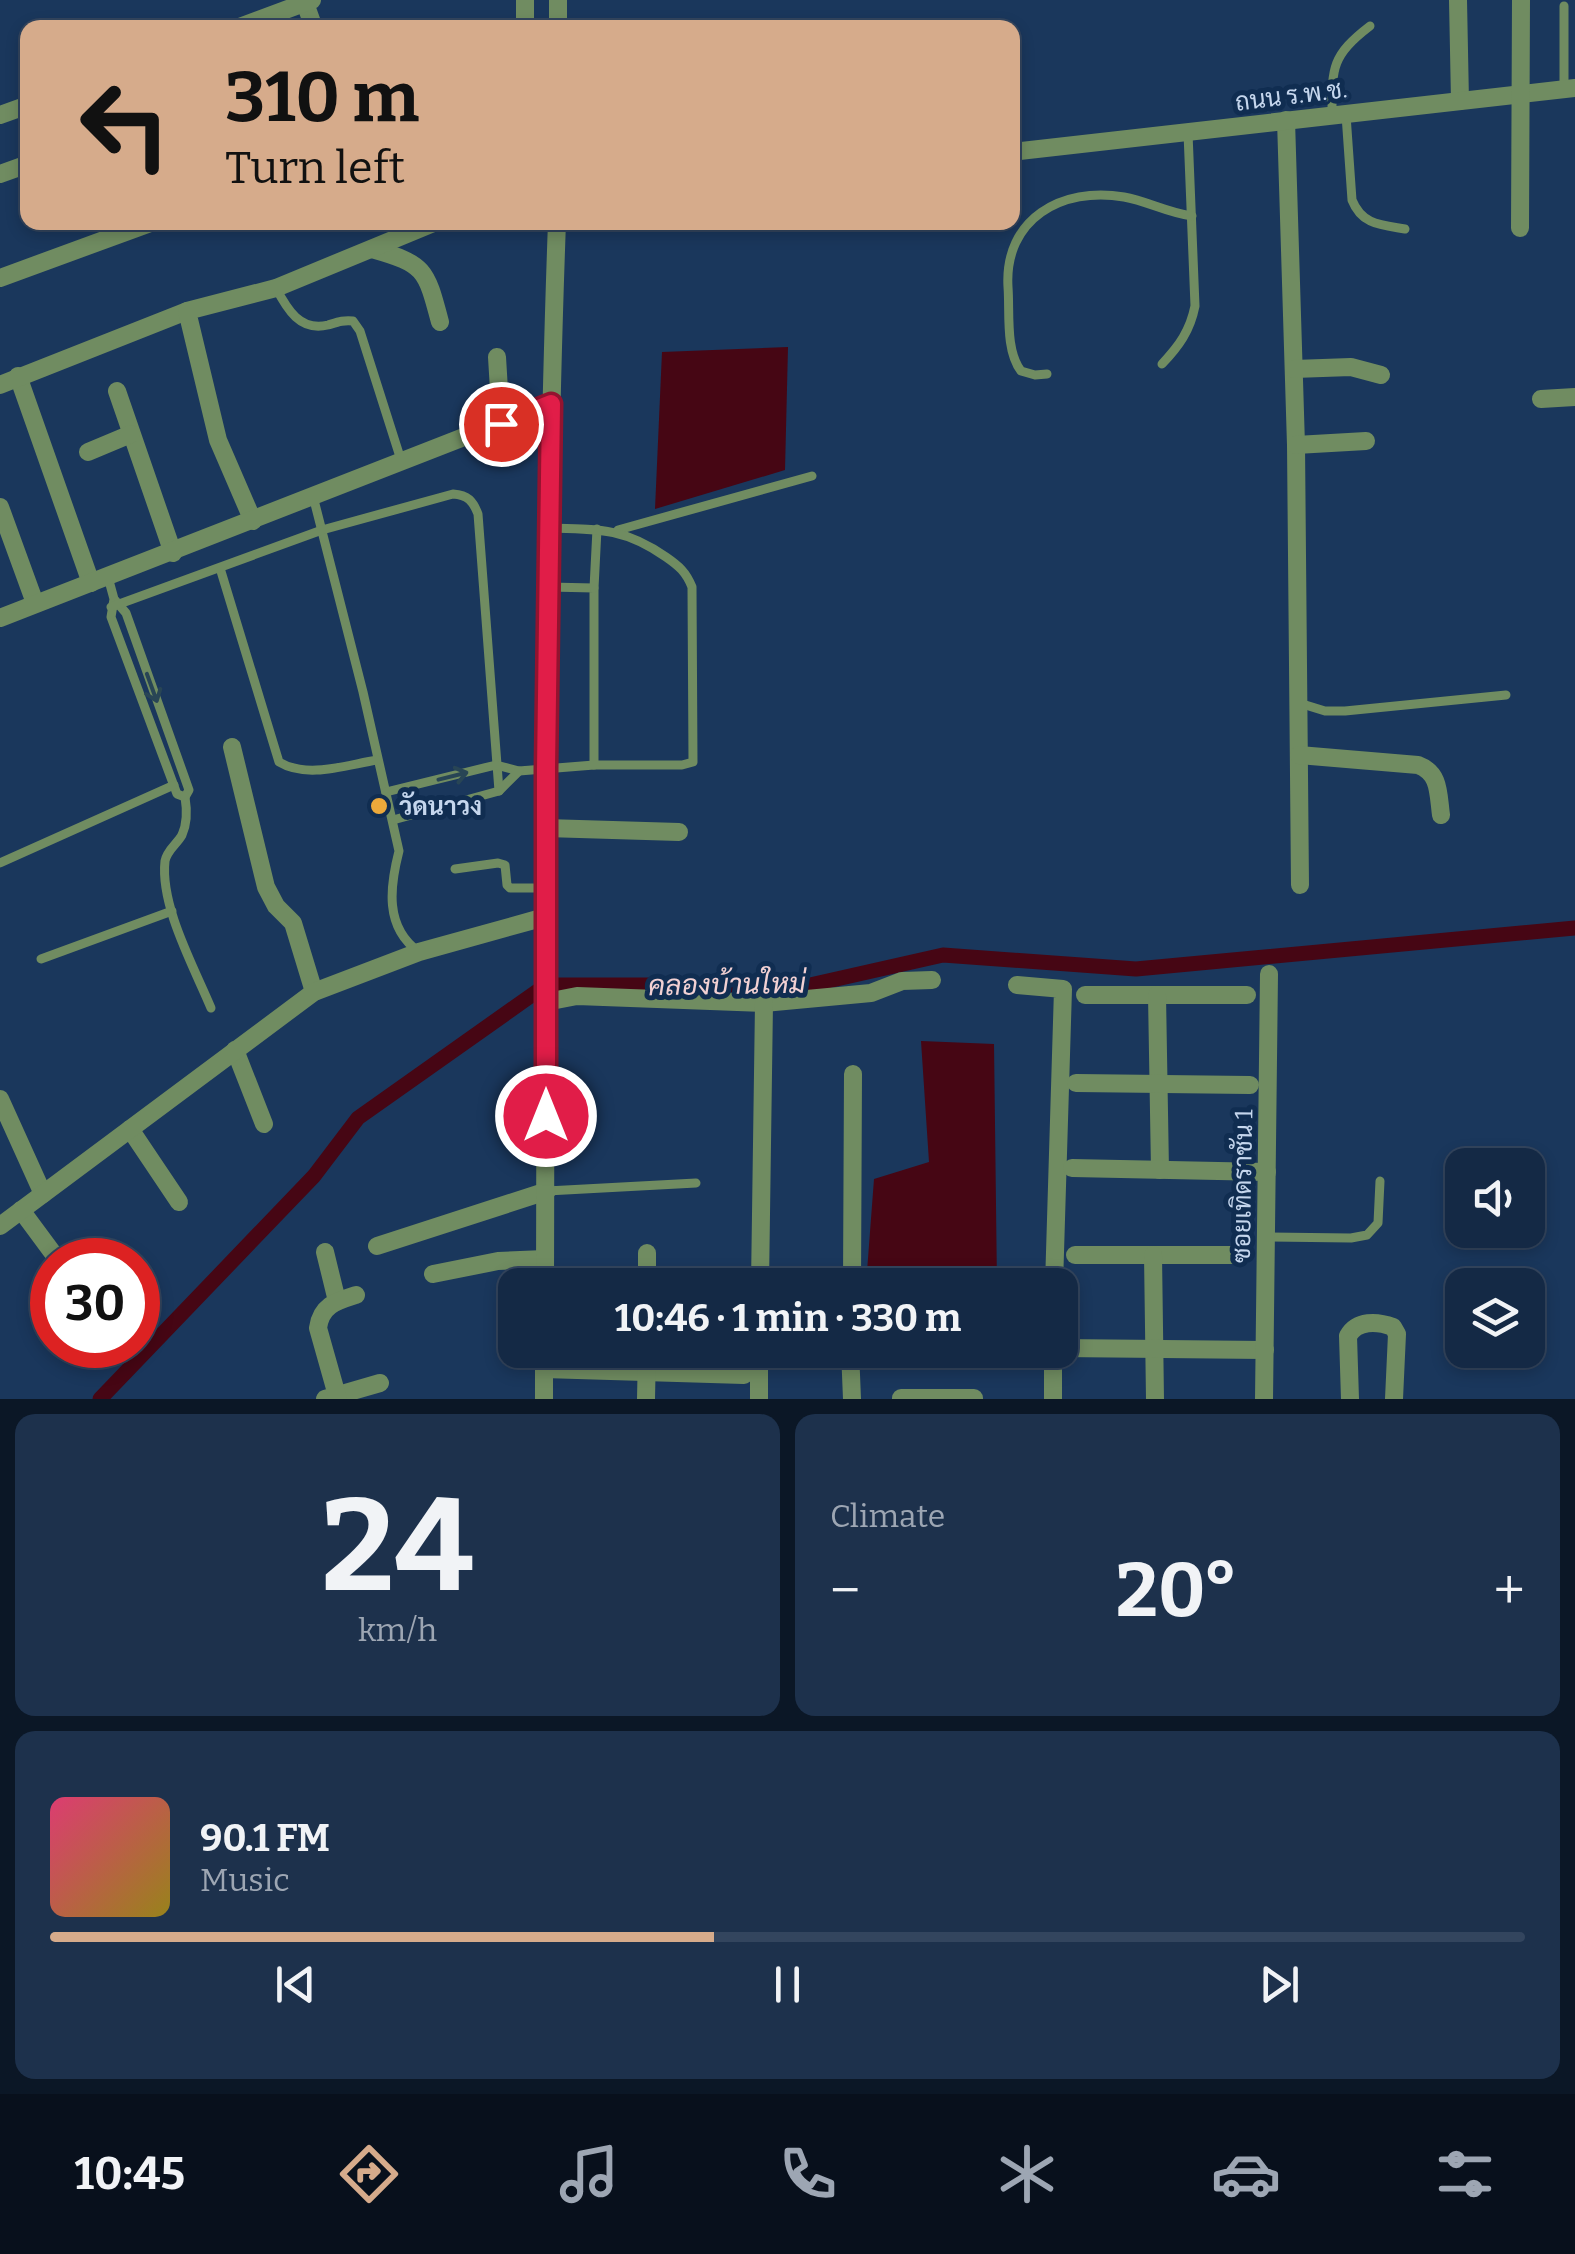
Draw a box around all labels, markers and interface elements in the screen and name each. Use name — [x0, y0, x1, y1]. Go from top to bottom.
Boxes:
text: 310 m — [225, 56, 419, 140]
icon: left — [60, 60, 190, 190]
street label: ถนน ร.พ.ช. — [1233, 74, 1349, 118]
text: Turn left — [225, 141, 405, 195]
pin — [459, 382, 544, 467]
icon: arrive — [474, 397, 529, 452]
one-way arrow — [145, 671, 163, 703]
one-way arrow — [436, 765, 468, 784]
place label: วัดนาวง — [399, 791, 482, 822]
marker: วัดนาวง — [368, 795, 390, 817]
water label: คลองบ้านใหม่ — [648, 964, 808, 1002]
position arrow — [494, 1064, 598, 1168]
street label: ซอยเทิดราชัน 1 — [1225, 1109, 1259, 1263]
map controls — [1445, 1148, 1545, 1368]
button: sound — [1445, 1148, 1545, 1248]
speed limit sign: 30 — [30, 1238, 160, 1368]
button: layers — [1445, 1268, 1545, 1368]
text: 10:46 · 1 min · 330 m — [615, 1295, 961, 1341]
text: 24 — [321, 1468, 474, 1624]
text: Climate — [830, 1497, 945, 1535]
text: 20° — [1116, 1546, 1238, 1636]
text: − — [830, 1558, 860, 1624]
text: + — [1494, 1558, 1525, 1624]
text: km/h — [358, 1611, 437, 1649]
text: 90.1 FM — [200, 1815, 330, 1861]
text: Music — [200, 1861, 290, 1899]
icon: previous — [268, 1957, 323, 2012]
icon: pause — [760, 1957, 815, 2012]
icon: next — [1252, 1957, 1307, 2012]
icon: directions — [334, 2139, 404, 2209]
icon: music — [554, 2139, 624, 2209]
icon: phone — [773, 2139, 843, 2209]
icon: climate — [992, 2139, 1062, 2209]
icon: car — [1211, 2139, 1281, 2209]
icon: filters — [1430, 2139, 1500, 2209]
text: 10:45 — [75, 2147, 185, 2201]

